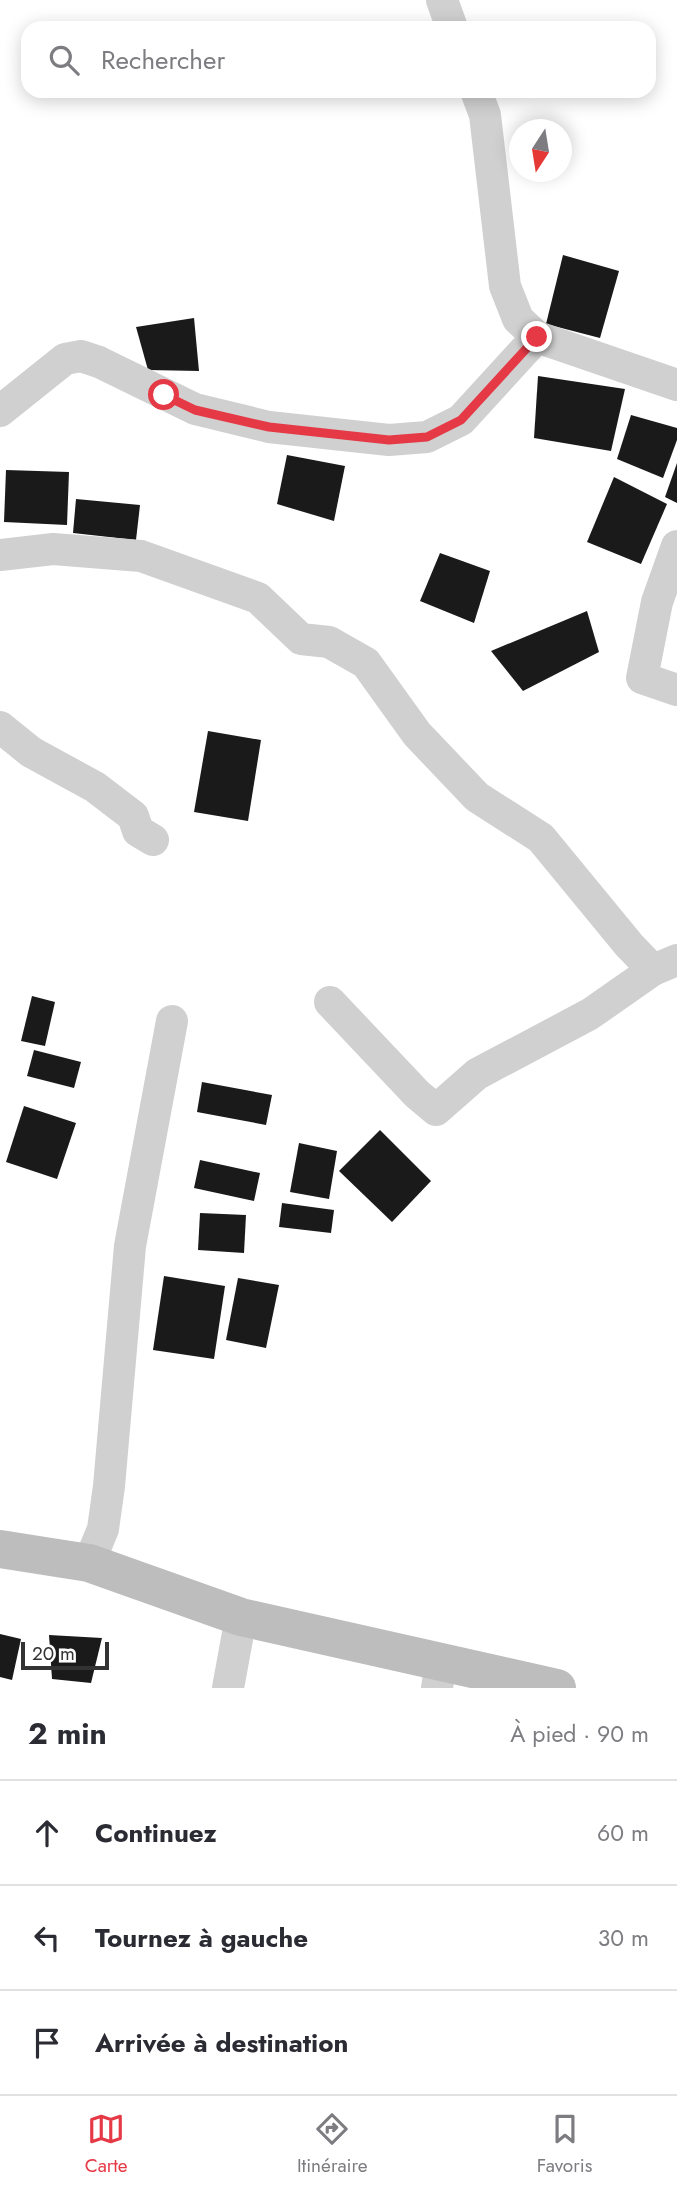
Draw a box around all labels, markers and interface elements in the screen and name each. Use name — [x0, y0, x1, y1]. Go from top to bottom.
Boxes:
search box — [21, 21, 656, 98]
icon: search — [45, 41, 83, 79]
text: Rechercher — [101, 41, 225, 79]
north arrow — [509, 119, 572, 182]
route end — [521, 321, 552, 352]
route start — [148, 379, 179, 410]
scale bar — [21, 1639, 108, 1671]
text: 20 m — [32, 1640, 75, 1667]
text: 2 min — [28, 1712, 107, 1755]
text: À pied · 90 m — [510, 1717, 649, 1751]
icon: ahead — [28, 1814, 66, 1852]
text: Continuez — [95, 1814, 217, 1852]
text: 60 m — [597, 1816, 649, 1850]
icon: left — [28, 1919, 66, 1957]
text: Tournez à gauche — [95, 1919, 308, 1957]
text: 30 m — [598, 1921, 649, 1955]
icon: arrive — [28, 2024, 66, 2062]
text: Arrivée à destination — [95, 2024, 348, 2062]
tab: Carte — [85, 2110, 128, 2179]
tab: Itinéraire — [297, 2110, 368, 2179]
tab: Favoris — [537, 2110, 592, 2179]

